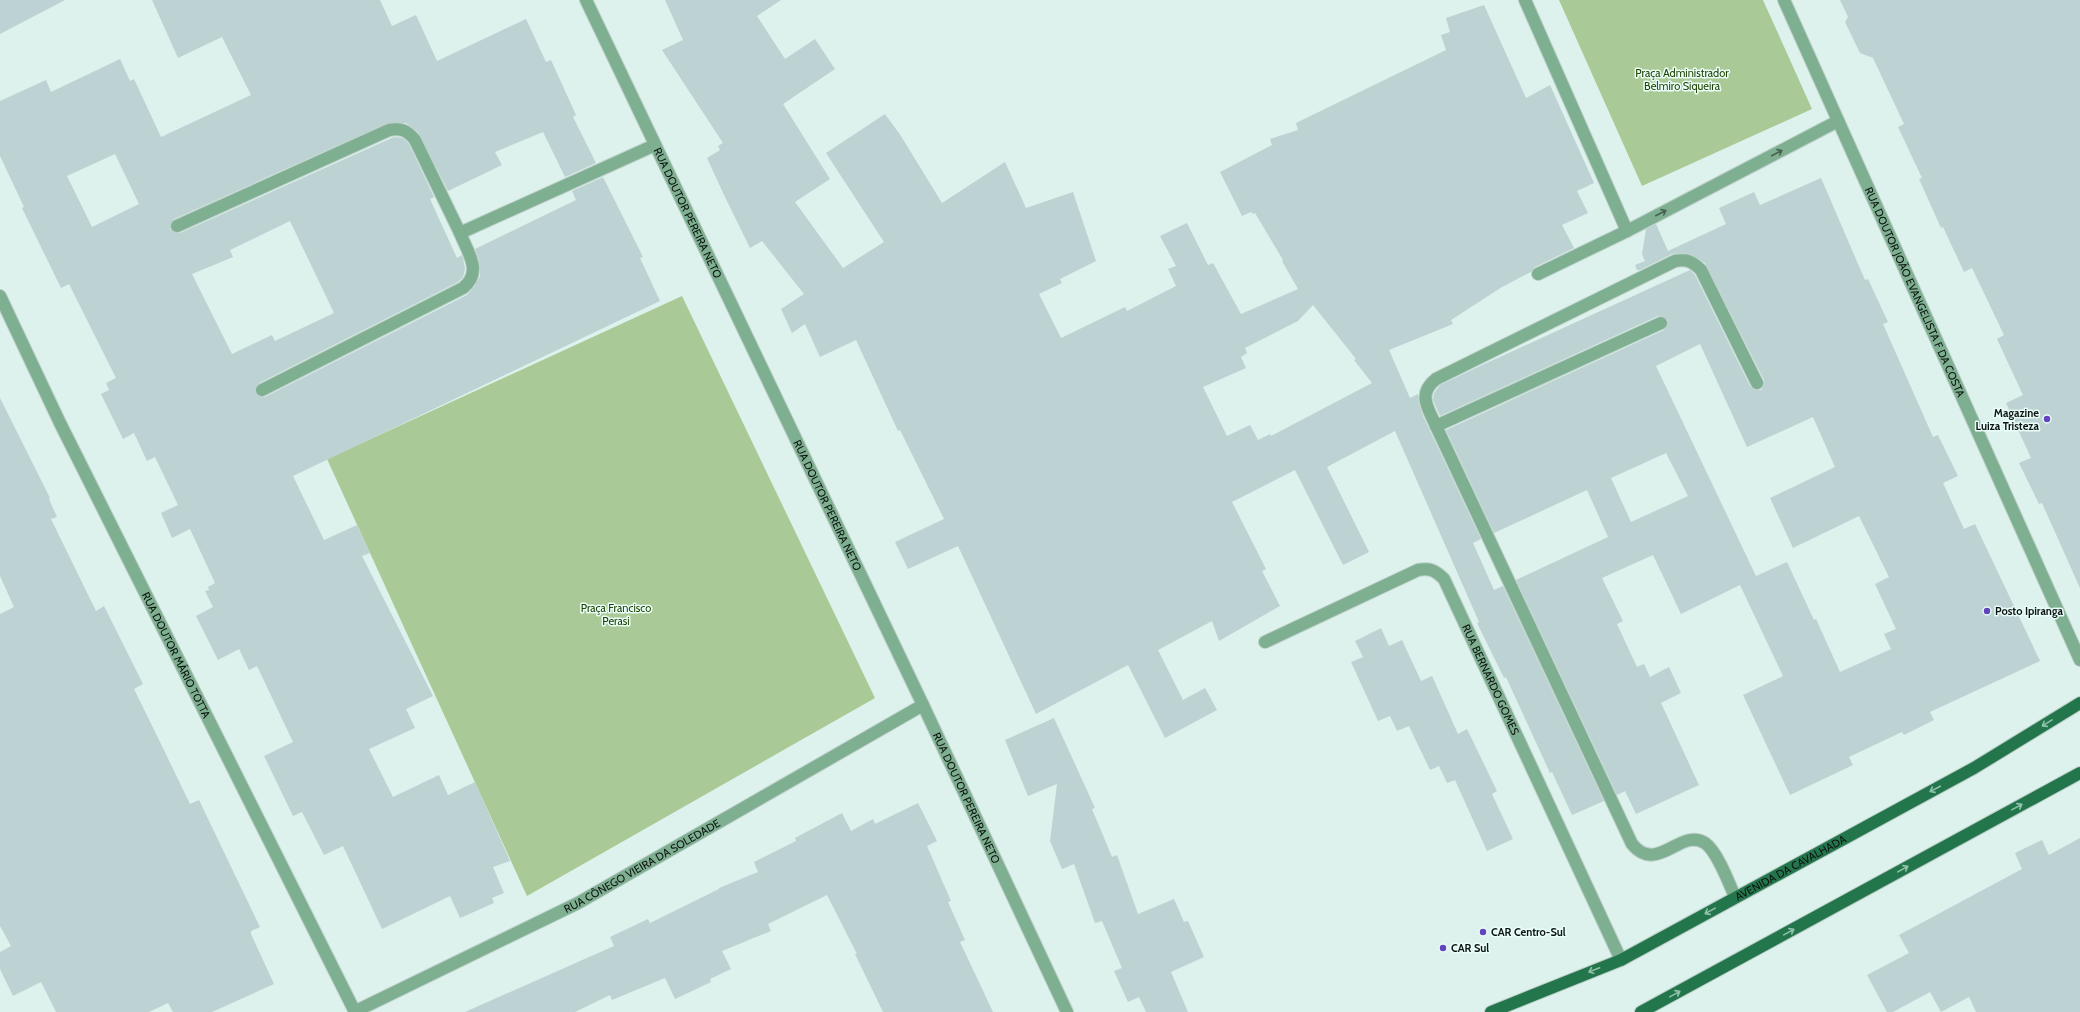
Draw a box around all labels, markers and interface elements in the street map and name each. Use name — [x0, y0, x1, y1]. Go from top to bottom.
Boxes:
park label: Praça Administrador Belmiro Siqueira — [1635, 66, 1729, 93]
street label: RUA DOUTOR PEREIRA NETO — [651, 145, 725, 281]
one-way arrow — [1771, 149, 1783, 157]
street label: RUA DOUTOR JOÃO EVANGELISTA F DA COSTA — [1862, 185, 1968, 399]
one-way arrow — [1655, 209, 1667, 217]
place label: Magazine Luiza Tristeza — [1975, 406, 2040, 433]
marker: Magazine Luiza Tristeza — [2042, 414, 2052, 424]
street label: RUA DOUTOR PEREIRA NETO — [790, 438, 865, 573]
street label: RUA DOUTOR MÁRIO TOTTA — [139, 590, 214, 721]
park label: Praça Francisco Perasi — [581, 601, 651, 628]
place label: Posto Ipiranga — [1995, 604, 2063, 618]
marker: Posto Ipiranga — [1982, 606, 1992, 616]
street label: RUA BERNARDO GOMES — [1459, 622, 1523, 738]
one-way arrow — [2041, 720, 2053, 728]
street label: RUA DOUTOR PEREIRA NETO — [930, 730, 1004, 866]
one-way arrow — [1929, 786, 1941, 794]
one-way arrow — [2011, 803, 2023, 811]
street label: RUA CÔNEGO VIEIRA DA SOLEDADE — [561, 816, 723, 916]
street label: AVENIDA DA CAVALHADA — [1732, 832, 1849, 904]
one-way arrow — [1897, 865, 1909, 873]
one-way arrow — [1704, 908, 1716, 915]
place label: CAR Centro-Sul — [1491, 925, 1566, 939]
marker: CAR Centro-Sul — [1478, 927, 1488, 937]
one-way arrow — [1783, 927, 1795, 935]
place label: CAR Sul — [1451, 941, 1489, 955]
marker: CAR Sul — [1438, 943, 1448, 953]
one-way arrow — [1589, 967, 1601, 975]
one-way arrow — [1669, 989, 1681, 997]

